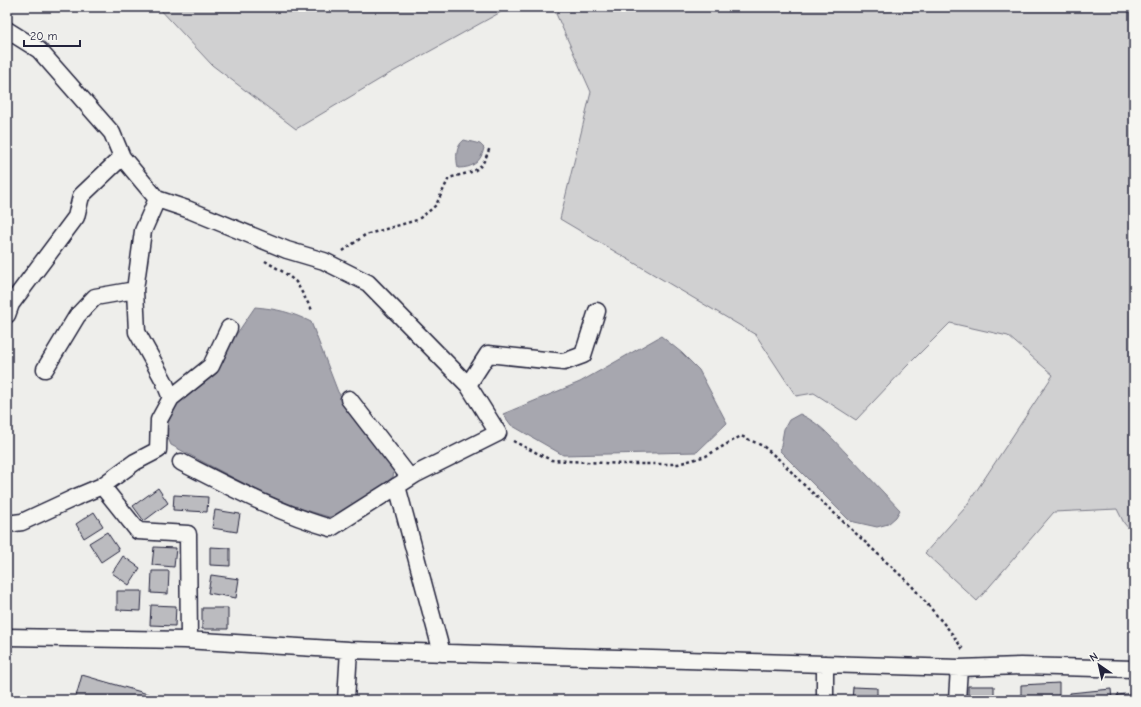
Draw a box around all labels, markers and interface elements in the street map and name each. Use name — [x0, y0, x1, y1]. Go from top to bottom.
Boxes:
scale bar — [24, 22, 80, 48]
text: 20 m — [30, 29, 58, 43]
north arrow — [1079, 645, 1119, 685]
text: N — [1087, 650, 1100, 665]

